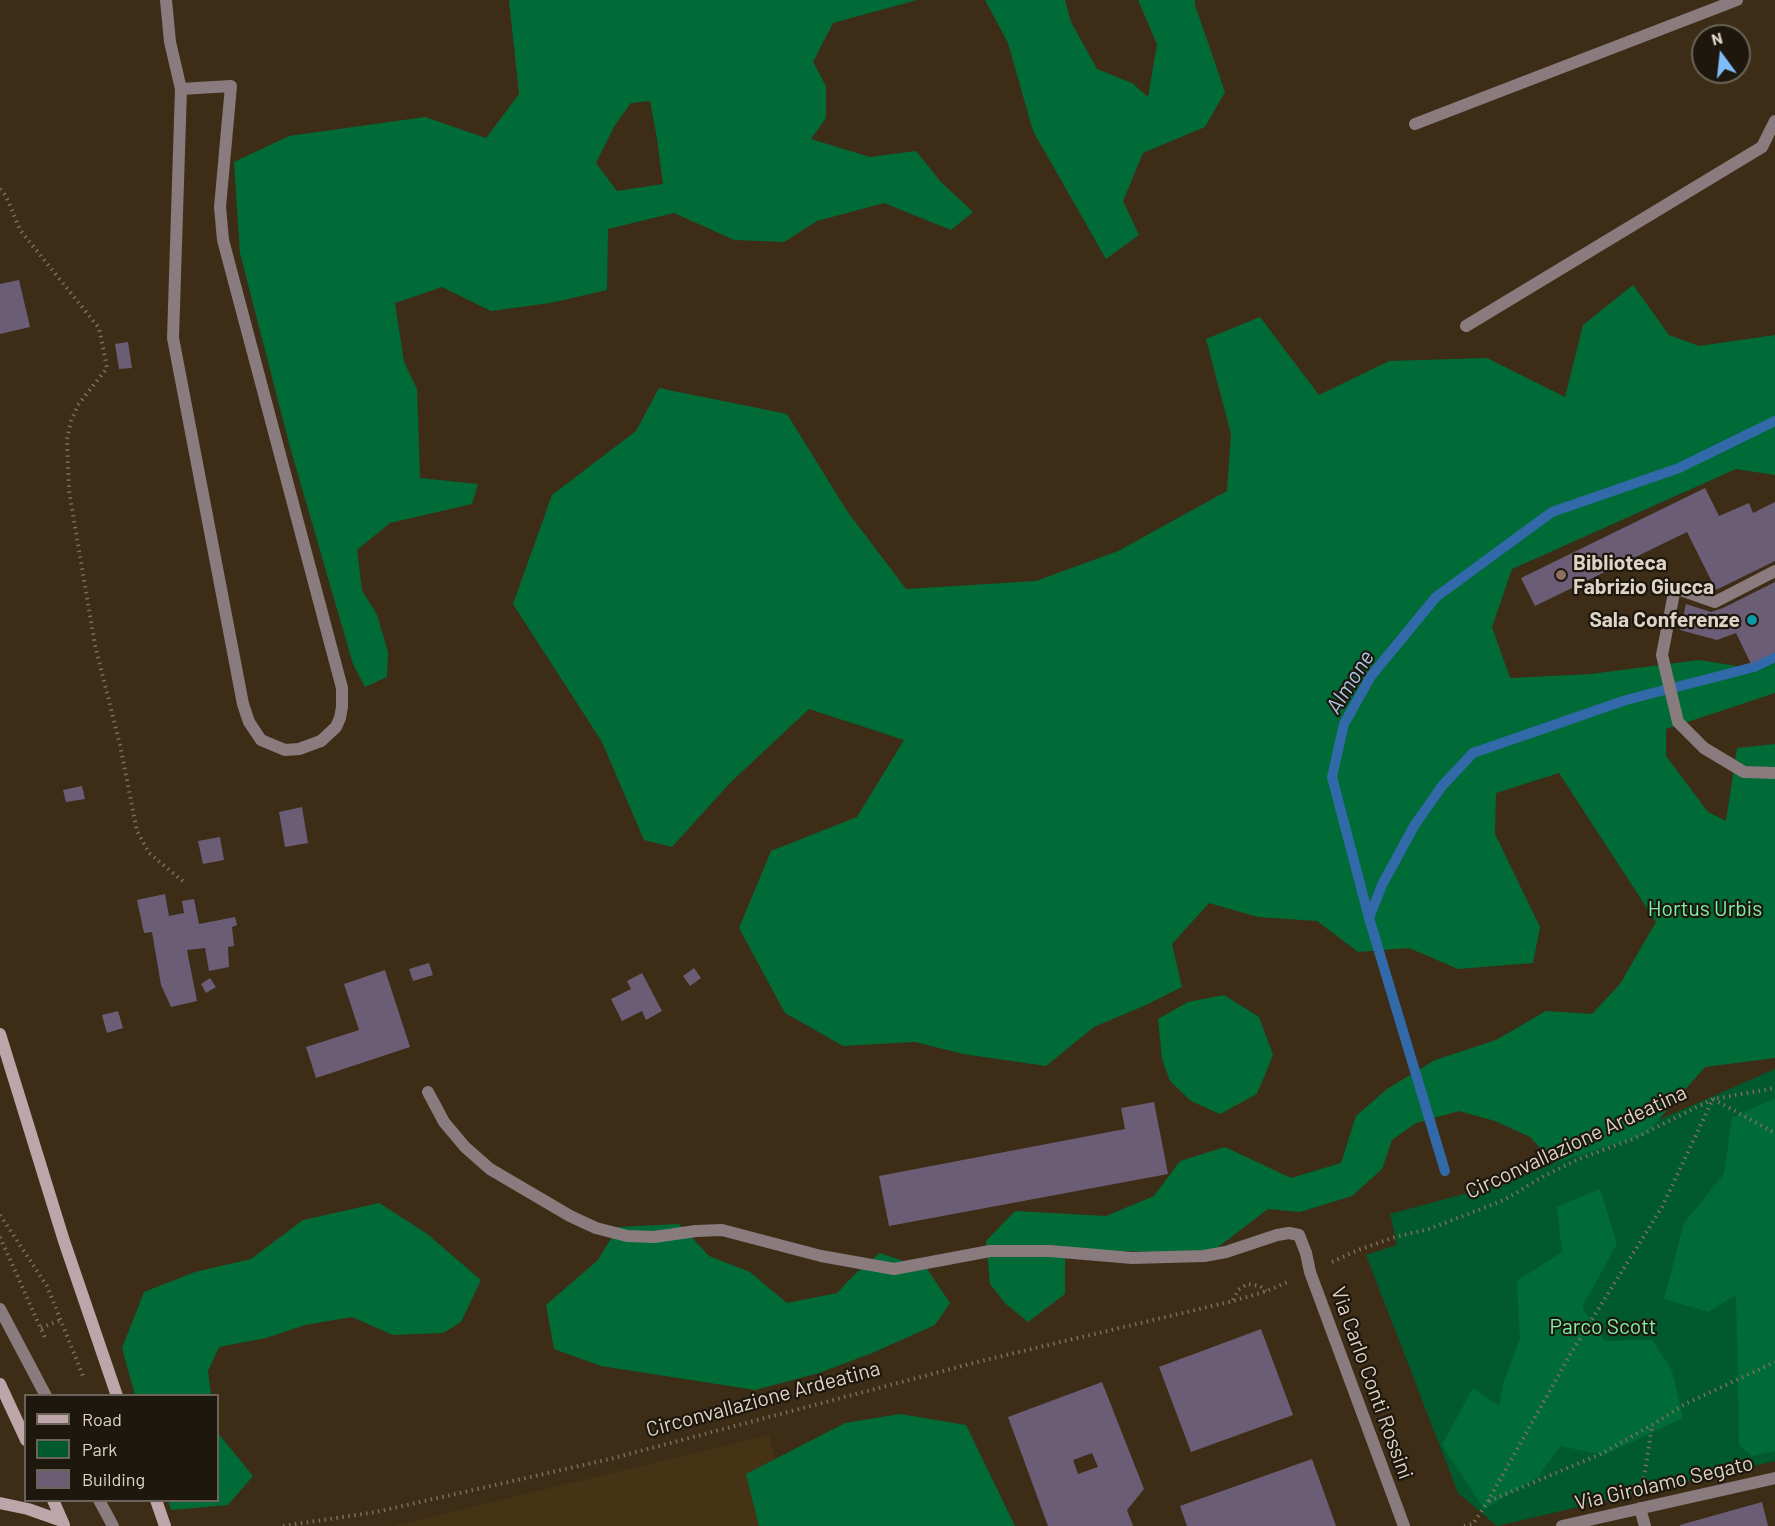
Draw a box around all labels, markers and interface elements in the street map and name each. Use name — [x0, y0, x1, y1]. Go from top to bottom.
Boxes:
north arrow — [1691, 24, 1751, 84]
text: N — [1709, 28, 1724, 49]
place label: Biblioteca Fabrizio Giucca — [1573, 550, 1714, 600]
marker: Biblioteca Fabrizio Giucca — [1554, 568, 1568, 582]
place label: Sala Conferenze — [1589, 607, 1740, 633]
marker: Sala Conferenze — [1745, 613, 1759, 627]
water label: Almone — [1320, 645, 1380, 719]
park label: Hortus Urbis — [1648, 896, 1762, 922]
street label: Circonvallazione Ardeatina — [1461, 1080, 1691, 1204]
street label: Via Carlo Conti Rossini — [1325, 1283, 1419, 1483]
park label: Parco Scott — [1550, 1314, 1656, 1340]
street label: Circonvallazione Ardeatina — [643, 1356, 883, 1442]
legend — [24, 1394, 219, 1502]
text: Road — [82, 1408, 122, 1430]
text: Park — [82, 1438, 117, 1460]
street label: Via Girolamo Segato — [1572, 1450, 1756, 1516]
text: Building — [82, 1468, 145, 1490]

